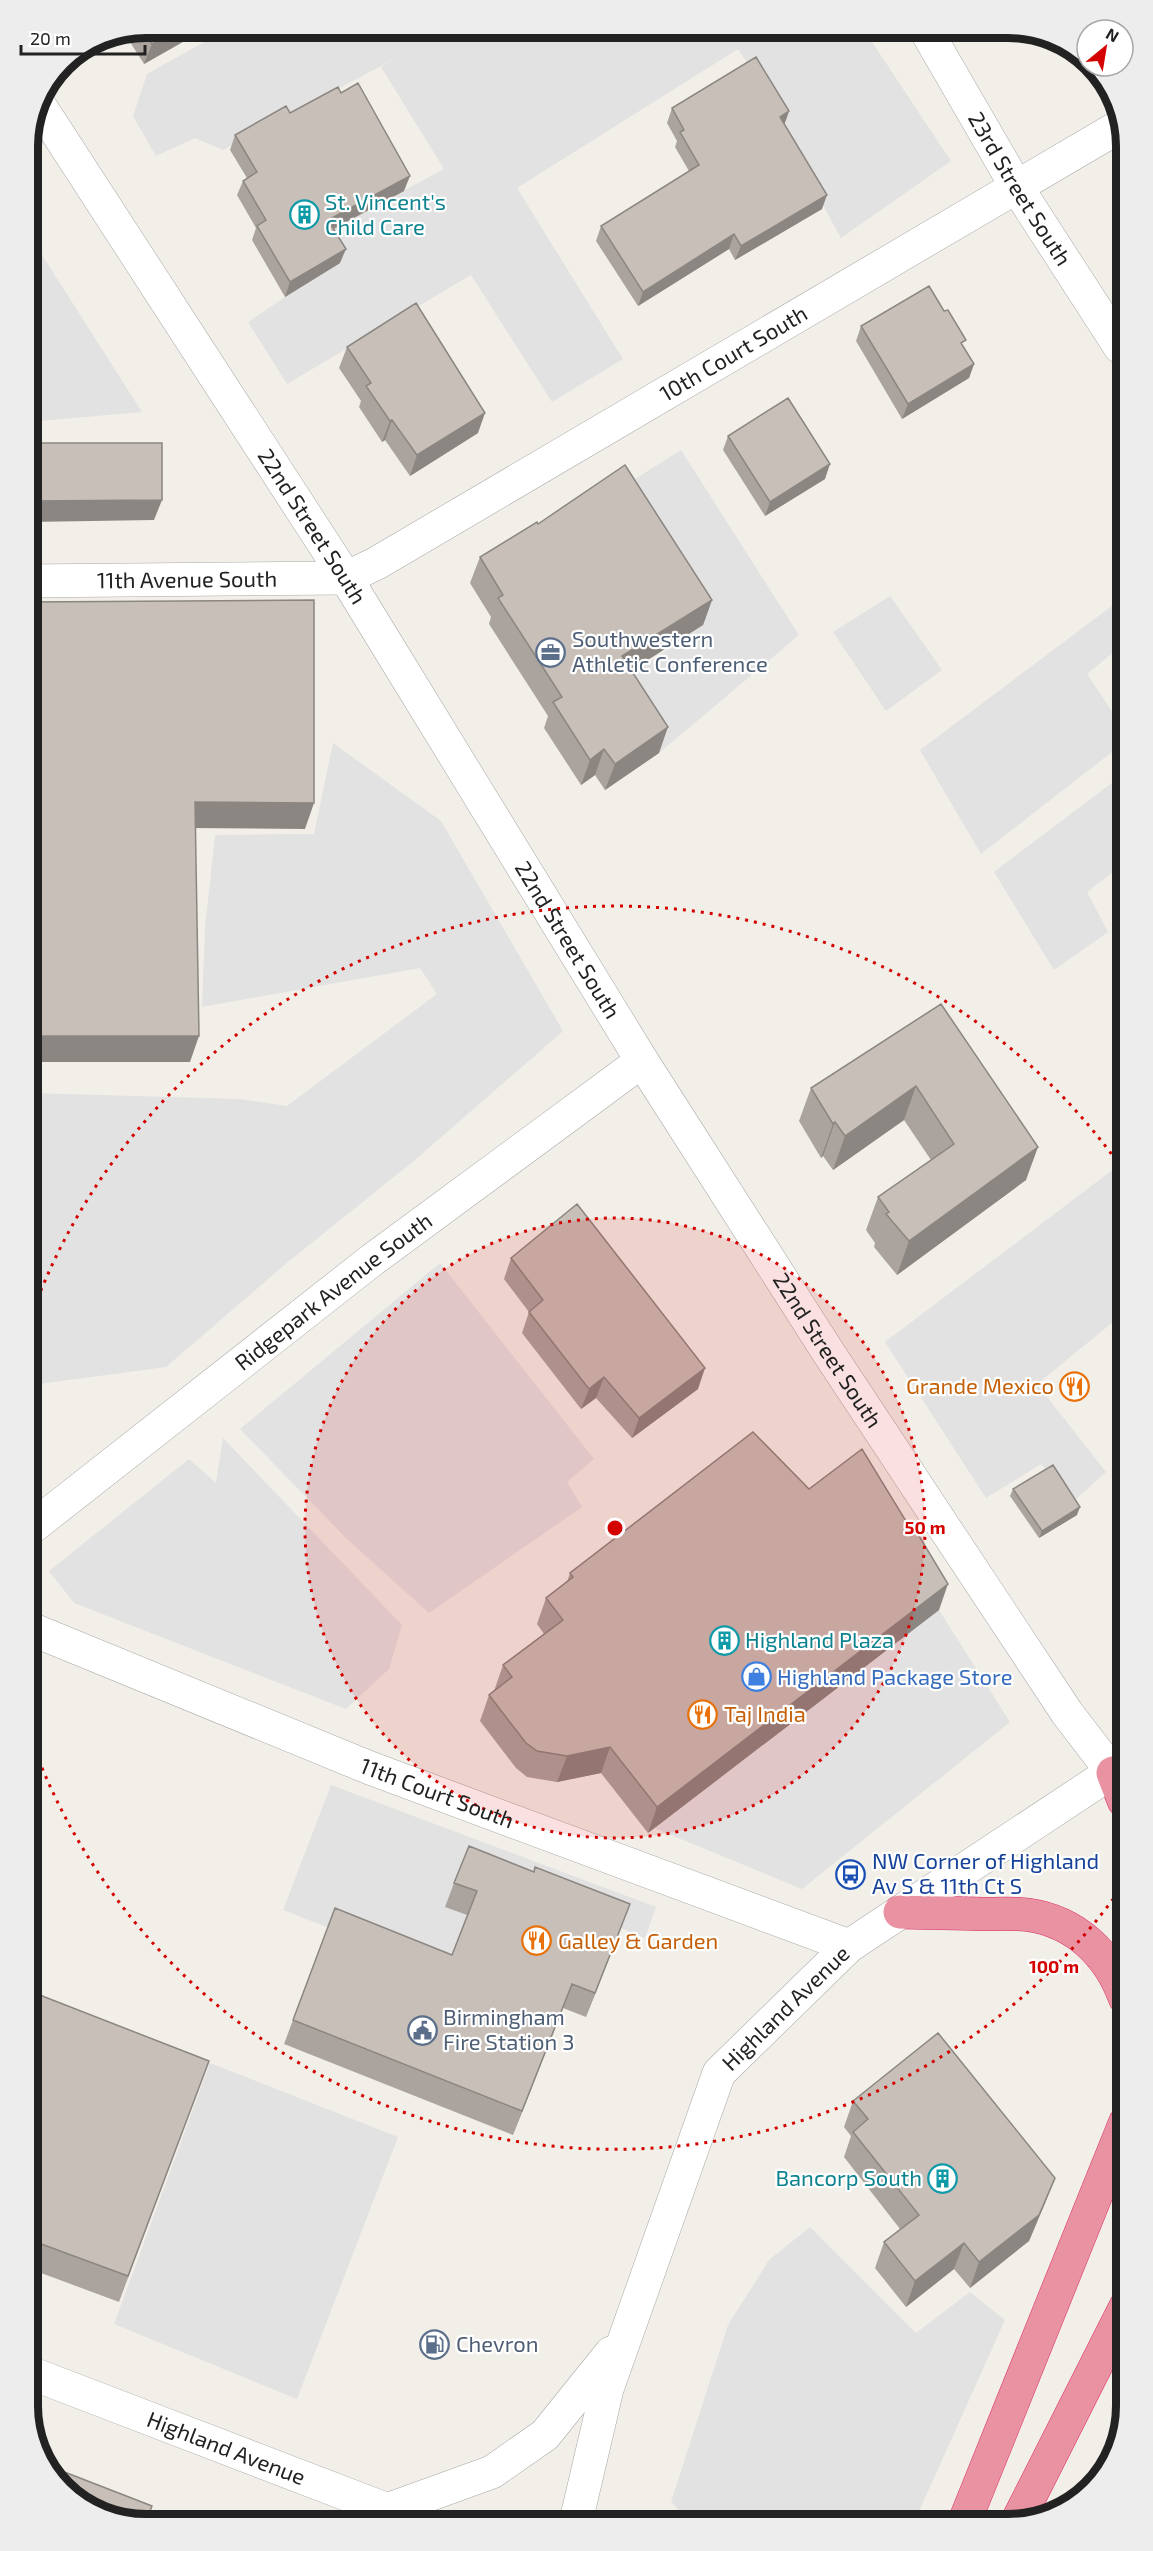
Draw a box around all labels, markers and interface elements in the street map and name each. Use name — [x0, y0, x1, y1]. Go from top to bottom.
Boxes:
scale bar — [21, 18, 146, 56]
north arrow — [1075, 18, 1135, 78]
text: N — [1103, 23, 1123, 46]
text: 20 m — [30, 27, 71, 49]
street label: 23rd Street South — [964, 107, 1078, 270]
place label: St. Vincent's Child Care — [325, 188, 446, 239]
building icon: St. Vincent's Child Care — [288, 199, 320, 231]
street label: 10th Court South — [655, 299, 811, 406]
street label: 22nd Street South — [253, 443, 373, 608]
street label: 11th Avenue South — [97, 565, 277, 592]
place label: Southwestern Athletic Conference — [572, 625, 768, 676]
office icon: Southwestern Athletic Conference — [535, 636, 567, 668]
street label: 22nd Street South — [511, 856, 627, 1023]
street label: Ridgepark Avenue South — [229, 1206, 437, 1375]
street label: 22nd Street South — [769, 1267, 888, 1432]
restaurant icon: Grande Mexico — [1059, 1370, 1091, 1402]
place label: Grande Mexico — [906, 1372, 1054, 1398]
text: 50 m — [904, 1516, 946, 1538]
centre of rings — [605, 1518, 625, 1538]
building icon: Highland Plaza — [708, 1624, 740, 1656]
place label: Highland Plaza — [745, 1626, 894, 1652]
shop icon: Highland Package Store — [740, 1661, 772, 1693]
place label: Highland Package Store — [777, 1663, 1012, 1689]
restaurant icon: Taj India — [687, 1698, 719, 1730]
place label: Taj India — [724, 1700, 806, 1727]
street label: 11th Court South — [357, 1751, 518, 1832]
place label: NW Corner of Highland Av S & 11th Ct S — [872, 1847, 1099, 1898]
bus stop icon: NW Corner of Highland Av S & 11th Ct S — [835, 1858, 867, 1890]
restaurant icon: Galley & Garden — [521, 1925, 553, 1957]
place label: Galley & Garden — [558, 1927, 718, 1953]
street label: Highland Avenue — [716, 1939, 854, 2075]
text: 100 m — [1029, 1955, 1079, 1977]
place label: Birmingham Fire Station 3 — [443, 2003, 575, 2054]
public building icon: Birmingham Fire Station 3 — [406, 2014, 438, 2046]
building icon: Bancorp South — [927, 2162, 959, 2194]
place label: Bancorp South — [775, 2164, 922, 2190]
fuel station icon: Chevron — [419, 2328, 451, 2360]
place label: Chevron — [456, 2330, 539, 2356]
street label: Highland Avenue — [144, 2405, 309, 2489]

